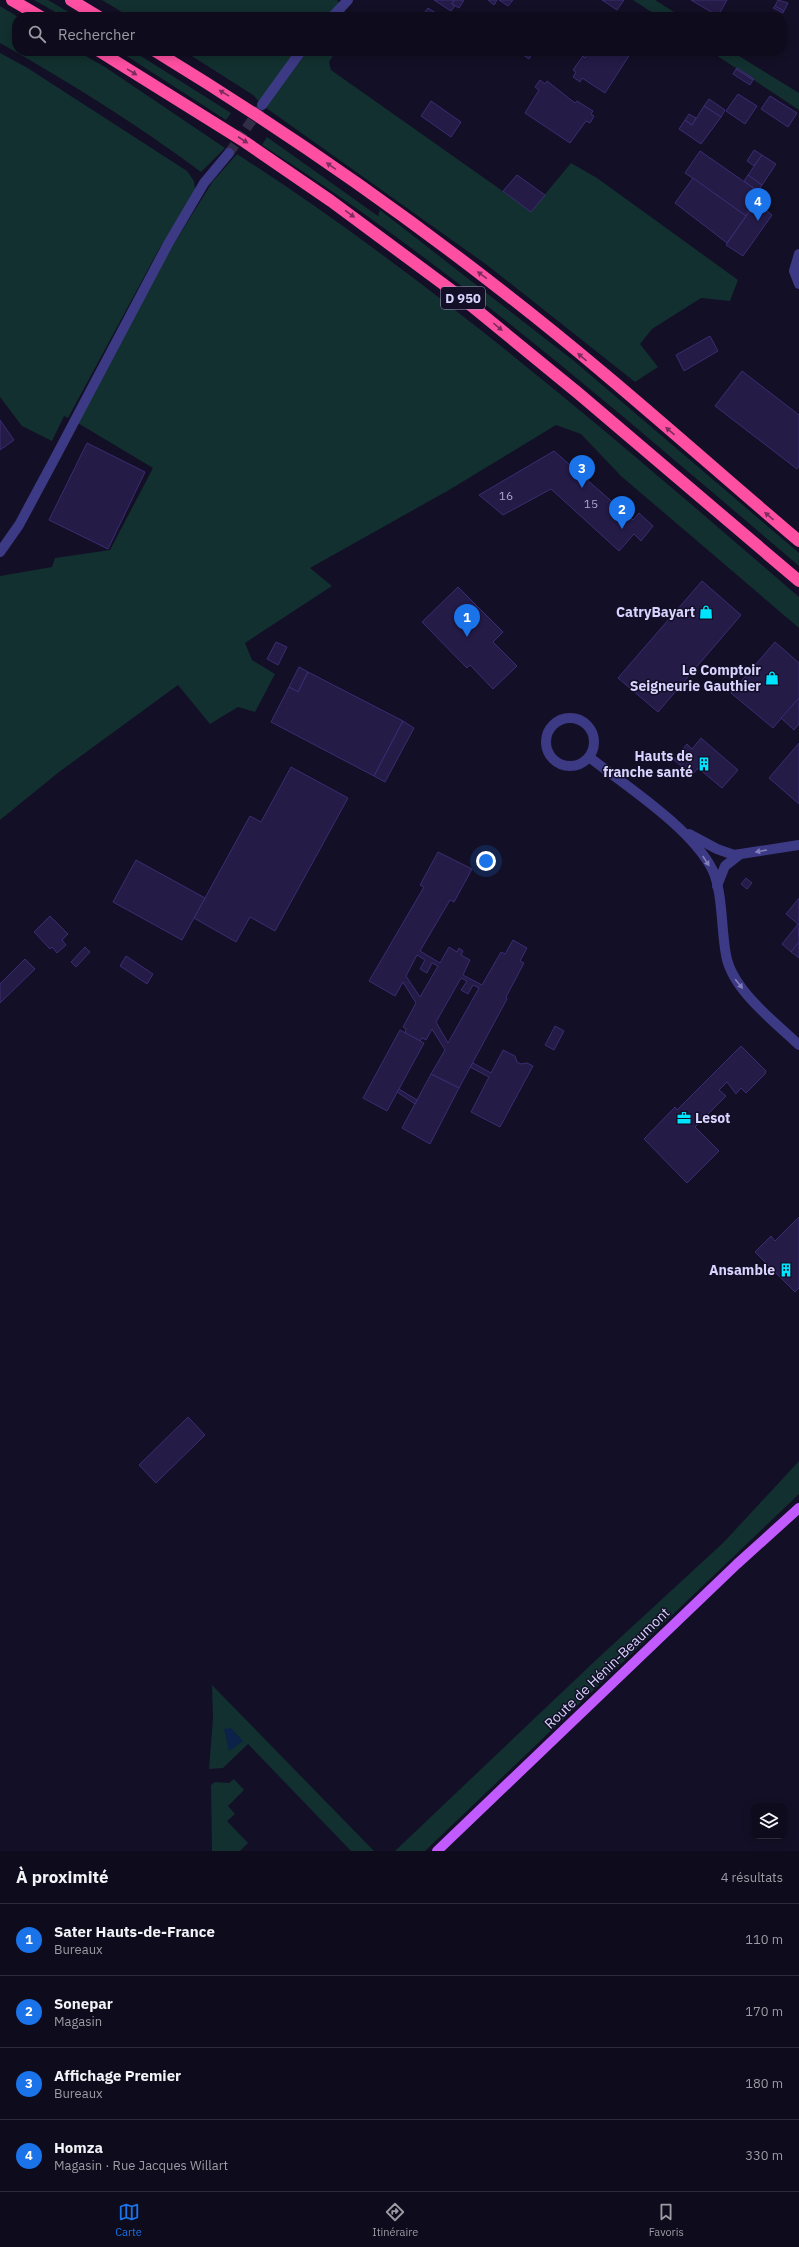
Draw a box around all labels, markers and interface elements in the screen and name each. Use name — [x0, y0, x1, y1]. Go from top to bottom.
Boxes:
search box — [12, 12, 787, 56]
icon: search — [26, 23, 48, 45]
text: Rechercher — [58, 25, 135, 44]
one-way arrow — [127, 68, 138, 75]
one-way arrow — [218, 89, 230, 96]
one-way arrow — [237, 137, 249, 144]
one-way arrow — [326, 162, 336, 170]
pin: 4 — [745, 188, 771, 221]
one-way arrow — [344, 210, 355, 218]
one-way arrow — [476, 271, 487, 279]
road number: D 950 — [441, 287, 485, 309]
one-way arrow — [492, 322, 503, 331]
one-way arrow — [577, 353, 588, 362]
one-way arrow — [665, 427, 676, 436]
pin: 3 — [569, 455, 595, 488]
house number: 16 — [499, 488, 513, 503]
house number: 15 — [584, 496, 598, 511]
pin: 2 — [609, 496, 635, 529]
one-way arrow — [764, 511, 775, 520]
place label: CatryBayart — [616, 603, 695, 621]
pin: 1 — [454, 604, 480, 637]
shop icon: CatryBayart — [698, 604, 714, 620]
place label: Le Comptoir Seigneurie Gauthier — [630, 661, 761, 695]
shop icon: Le Comptoir Seigneurie Gauthier — [764, 670, 780, 686]
place label: Hauts de franche santé — [603, 747, 693, 781]
building icon: Hauts de franche santé — [696, 756, 712, 772]
one-way arrow — [754, 849, 767, 855]
your location — [476, 851, 496, 871]
one-way arrow — [702, 856, 710, 866]
one-way arrow — [735, 979, 743, 990]
place label: Lesot — [695, 1109, 730, 1127]
office icon: Lesot — [676, 1110, 692, 1126]
place label: Ansamble — [709, 1261, 775, 1279]
building icon: Ansamble — [778, 1262, 794, 1278]
street label: Route de Hénin-Beaumont — [541, 1603, 673, 1733]
map controls — [751, 1803, 787, 1839]
button: layers — [751, 1803, 787, 1839]
text: À proximité — [16, 1866, 109, 1888]
text: 4 résultats — [721, 1869, 783, 1886]
text: Sater Hauts-de-France — [54, 1922, 215, 1941]
text: 1 — [25, 1931, 33, 1948]
text: 110 m — [745, 1931, 783, 1948]
text: Bureaux — [54, 1941, 103, 1958]
text: Sonepar — [54, 1994, 113, 2013]
text: 2 — [25, 2003, 33, 2020]
text: 170 m — [745, 2003, 783, 2020]
text: Magasin — [54, 2013, 102, 2030]
text: Affichage Premier — [54, 2066, 181, 2085]
text: 3 — [25, 2075, 33, 2092]
text: 180 m — [745, 2075, 783, 2092]
text: Bureaux — [54, 2085, 103, 2102]
text: Homza — [54, 2138, 103, 2157]
text: 4 — [25, 2147, 33, 2164]
text: 330 m — [745, 2147, 783, 2164]
text: Magasin · Rue Jacques Willart — [54, 2157, 228, 2174]
tab: Carte — [115, 2201, 142, 2239]
tab: Itinéraire — [372, 2201, 418, 2239]
tab: Favoris — [649, 2201, 684, 2239]

